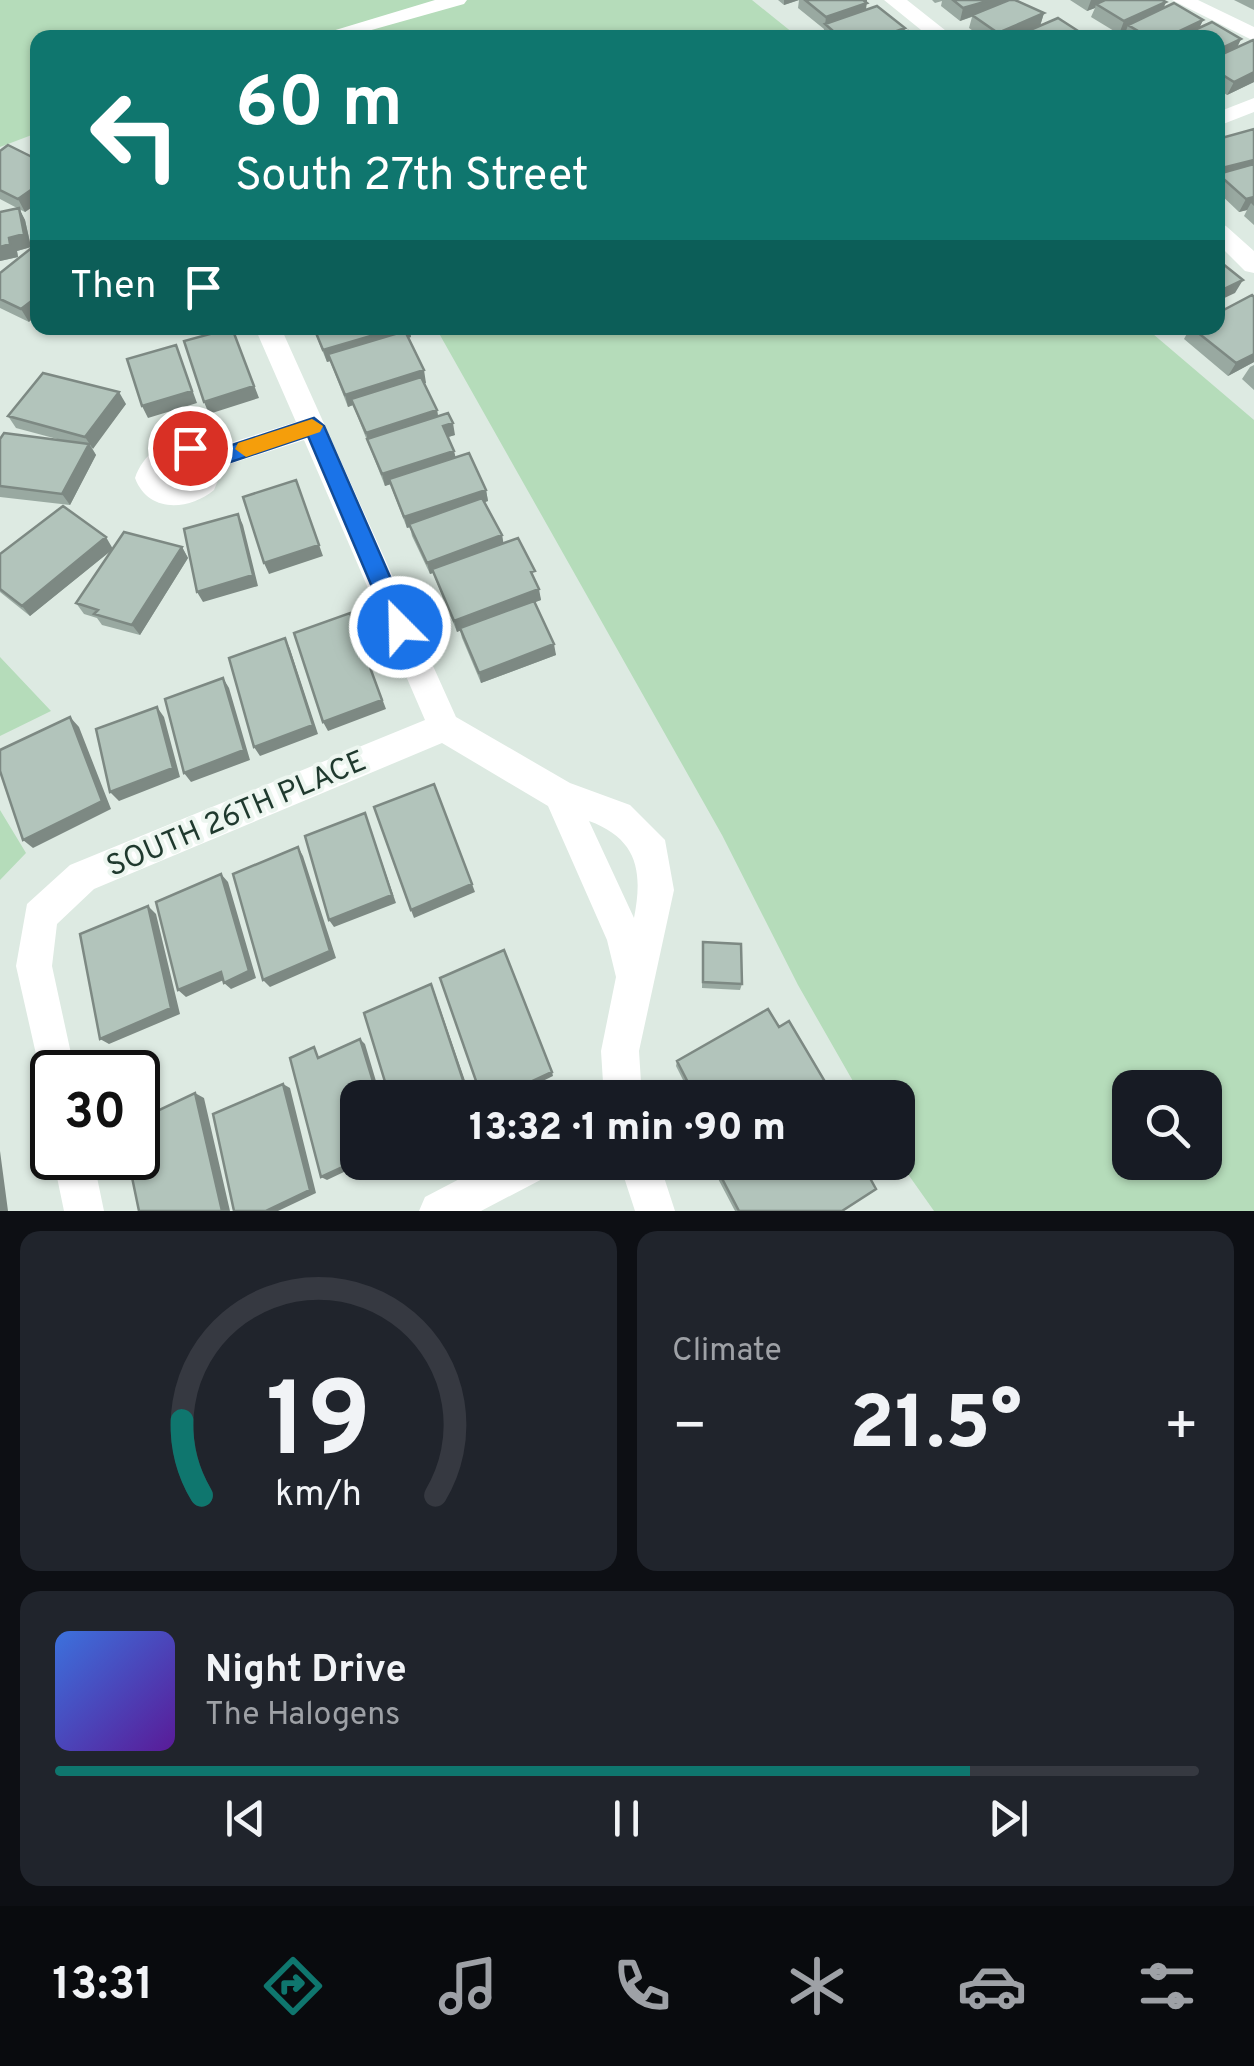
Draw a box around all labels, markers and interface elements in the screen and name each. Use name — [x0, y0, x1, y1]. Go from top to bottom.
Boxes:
text: 60 m — [235, 62, 403, 151]
icon: left — [70, 70, 200, 200]
text: South 27th Street — [235, 149, 589, 206]
icon: arrive — [176, 260, 231, 315]
text: Then — [70, 263, 156, 312]
pin — [148, 406, 233, 491]
icon: arrive — [163, 421, 218, 476]
position arrow — [348, 575, 452, 679]
street label: SOUTH 26TH PLACE — [102, 744, 372, 887]
speed limit sign: 30 — [30, 1050, 160, 1180]
map controls — [1112, 1070, 1222, 1180]
button: search — [1112, 1070, 1222, 1180]
text: 13:32 · 1 min · 90 m — [469, 1105, 786, 1154]
text: Climate — [672, 1332, 782, 1372]
text: 19 — [266, 1361, 371, 1493]
text: 21.5° — [849, 1380, 1022, 1475]
text: − — [672, 1394, 707, 1464]
text: + — [1164, 1394, 1199, 1464]
text: km/h — [275, 1473, 362, 1519]
text: Night Drive — [205, 1647, 407, 1696]
text: The Halogens — [205, 1696, 400, 1736]
icon: previous — [218, 1791, 273, 1846]
icon: pause — [599, 1791, 654, 1846]
icon: next — [981, 1791, 1036, 1846]
icon: directions — [258, 1951, 328, 2021]
icon: music — [433, 1951, 503, 2021]
icon: phone — [607, 1951, 677, 2021]
icon: climate — [782, 1951, 852, 2021]
icon: car — [957, 1951, 1027, 2021]
icon: filters — [1132, 1951, 1202, 2021]
text: 13:31 — [52, 1958, 153, 2015]

